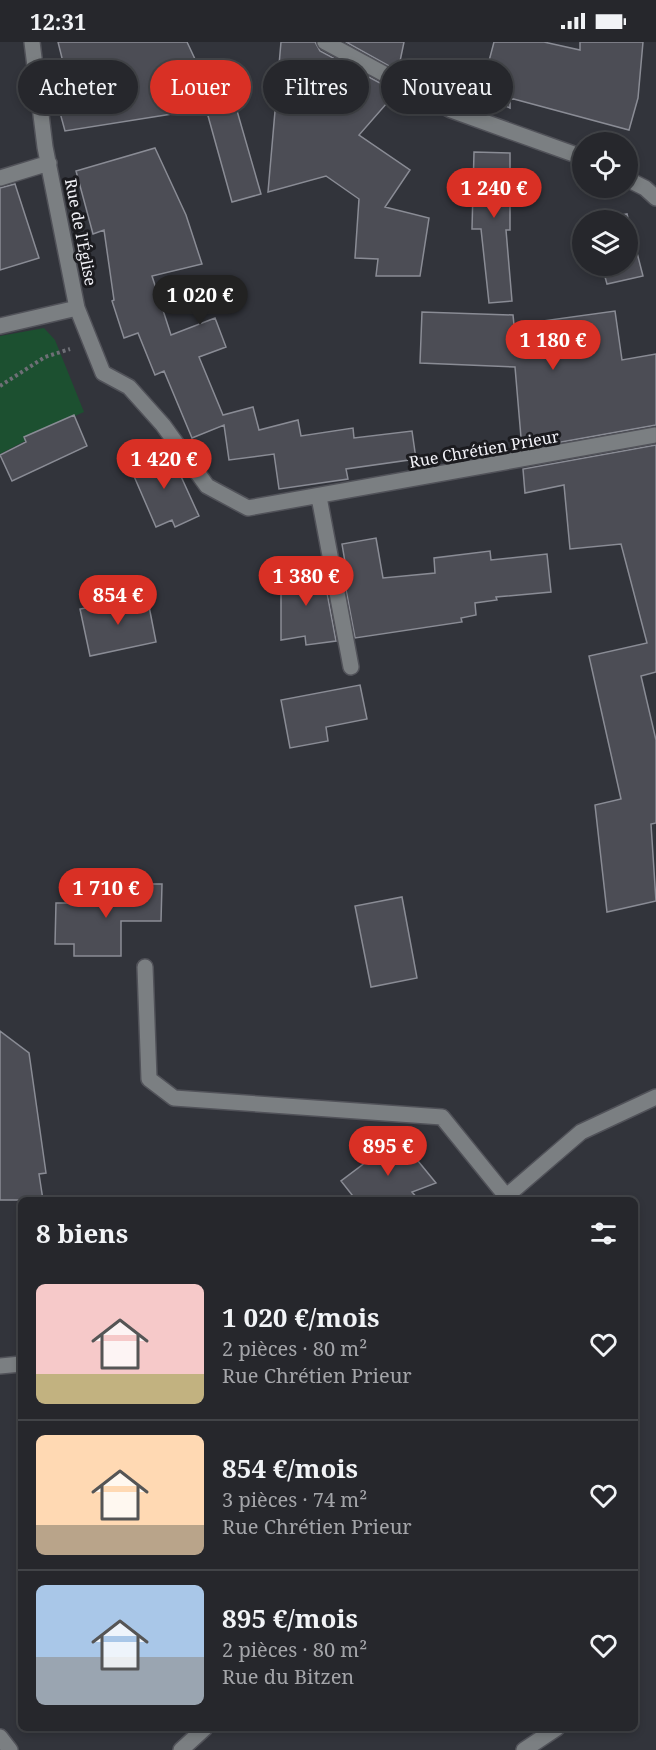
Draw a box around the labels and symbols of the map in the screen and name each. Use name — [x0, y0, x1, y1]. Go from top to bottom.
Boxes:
pin: 1 240 € — [439, 168, 549, 219]
street label: Rue de l'Église — [60, 176, 102, 288]
pin: 1 020 € — [145, 275, 255, 326]
pin: 1 180 € — [498, 320, 608, 371]
street label: Rue Chrétien Prieur — [407, 425, 561, 473]
pin: 1 420 € — [109, 439, 219, 490]
pin: 1 380 € — [251, 556, 361, 607]
pin: 854 € — [76, 575, 160, 626]
pin: 1 710 € — [51, 868, 161, 919]
pin: 895 € — [346, 1126, 430, 1177]

